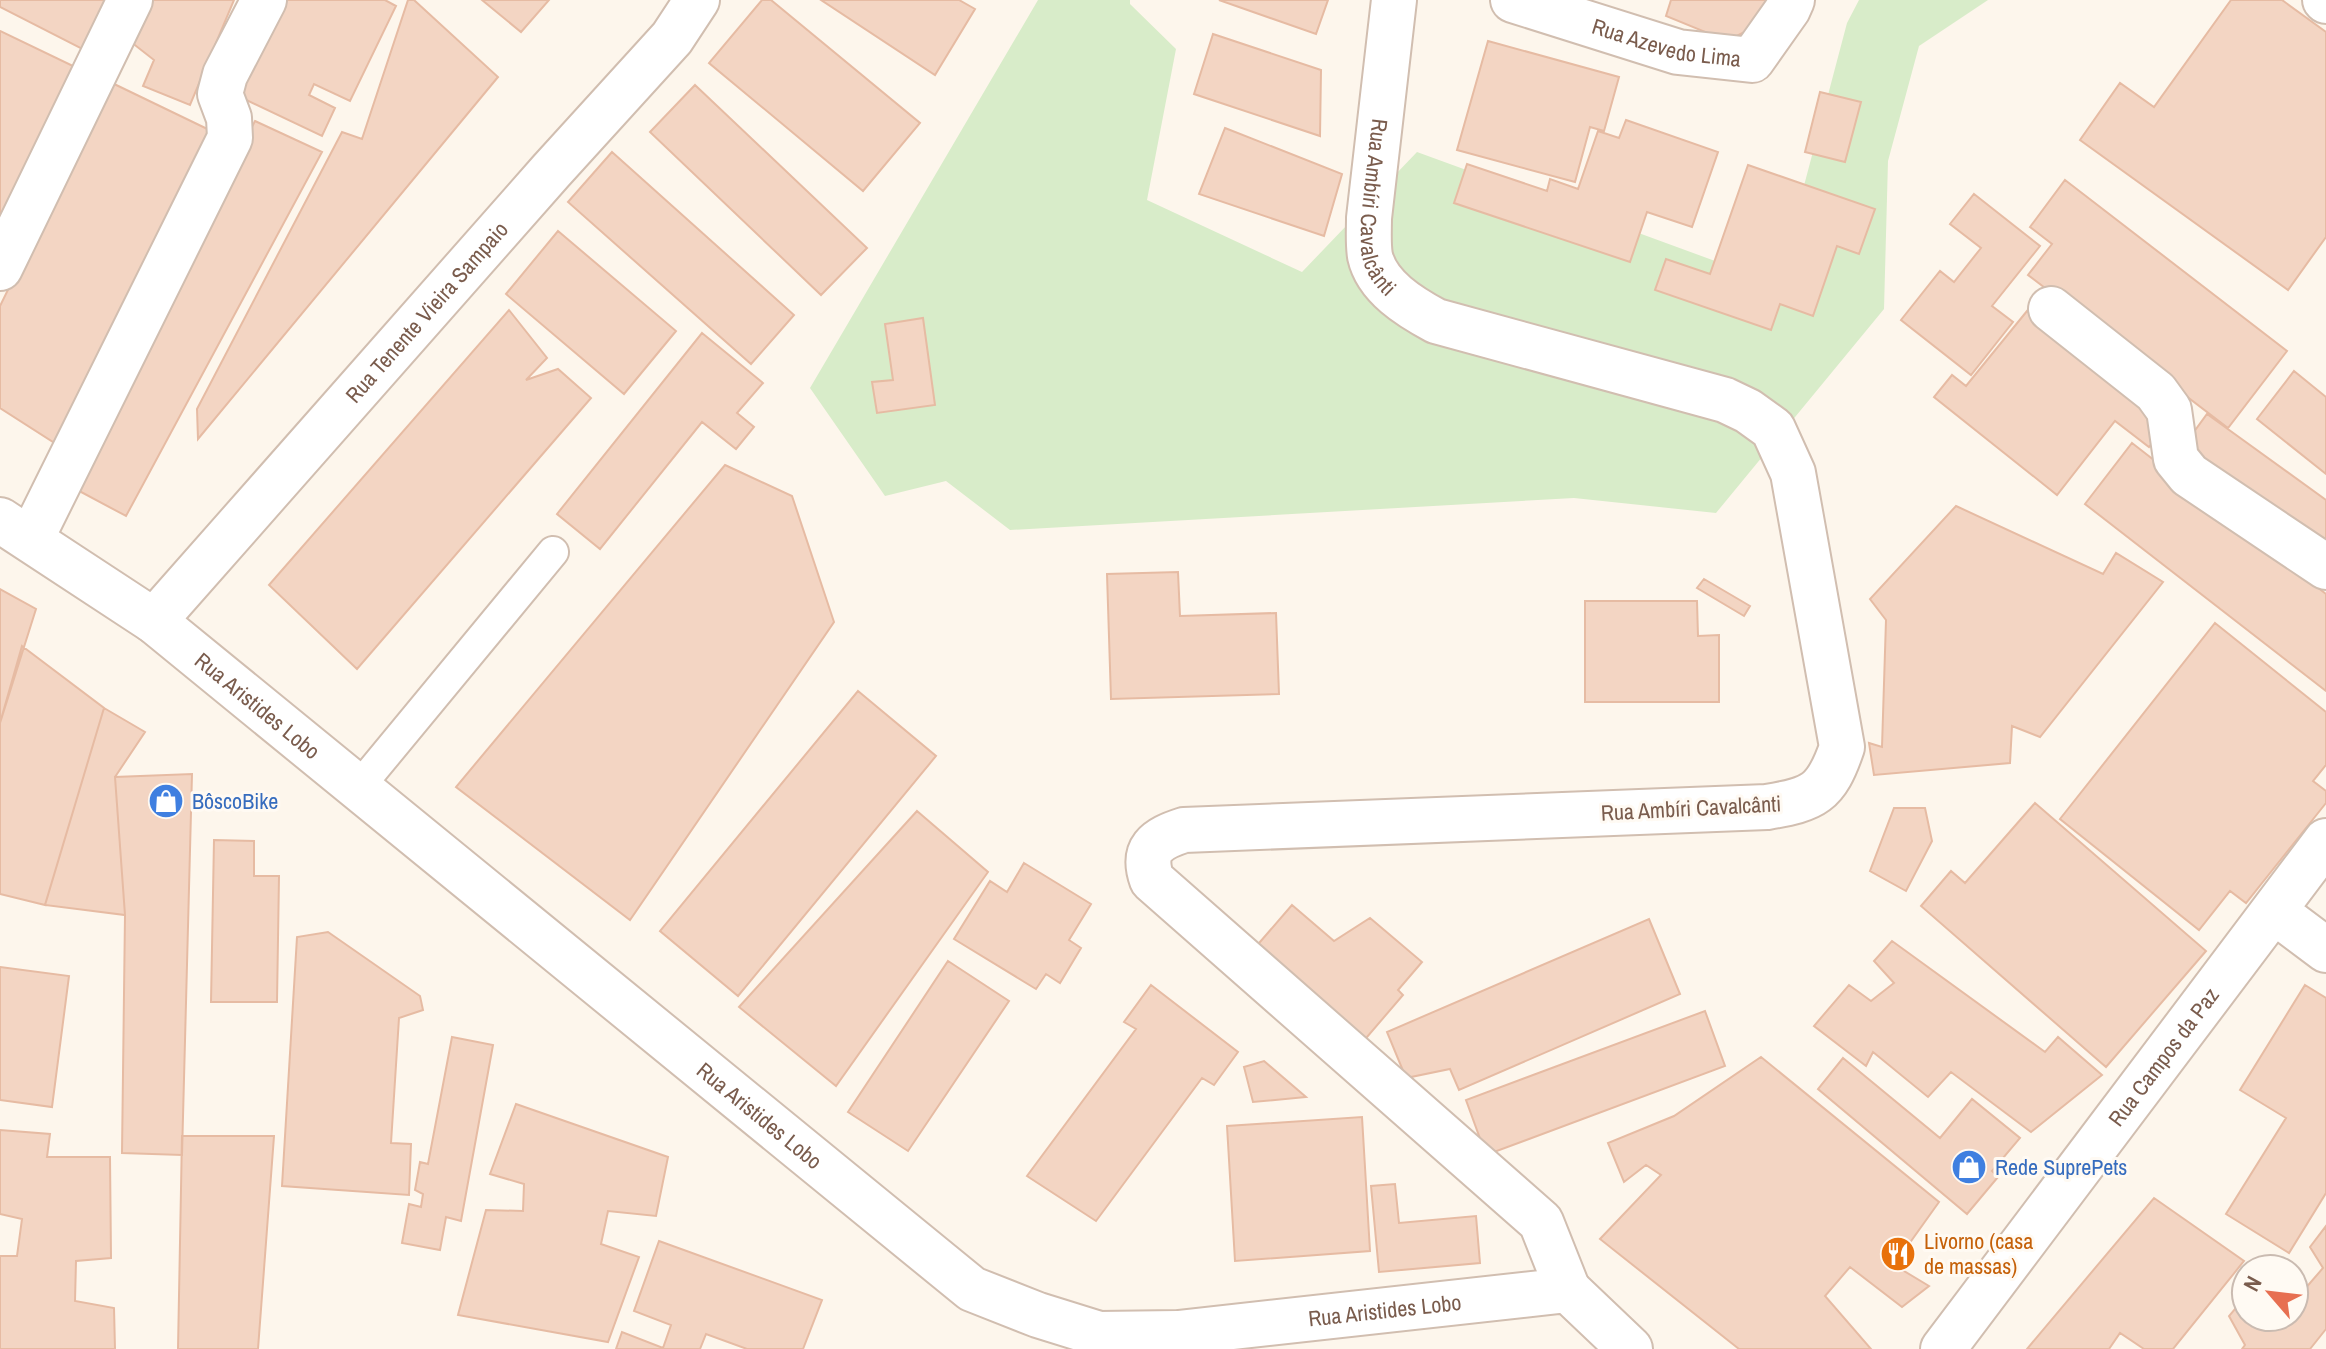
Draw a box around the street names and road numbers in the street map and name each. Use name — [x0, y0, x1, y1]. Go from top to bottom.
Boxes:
street label: Rua Azevedo Lima — [1588, 11, 1743, 74]
street label: Rua Ambíri Cavalcânti — [1354, 117, 1403, 303]
street label: Rua Tenente Vieira Sampaio — [338, 215, 515, 409]
street label: Rua Aristides Lobo — [189, 645, 327, 766]
street label: Rua Ambíri Cavalcânti — [1600, 788, 1782, 828]
street label: Rua Campos da Paz — [2101, 981, 2225, 1132]
street label: Rua Aristides Lobo — [691, 1055, 829, 1176]
street label: Rua Aristides Lobo — [1307, 1287, 1463, 1334]

